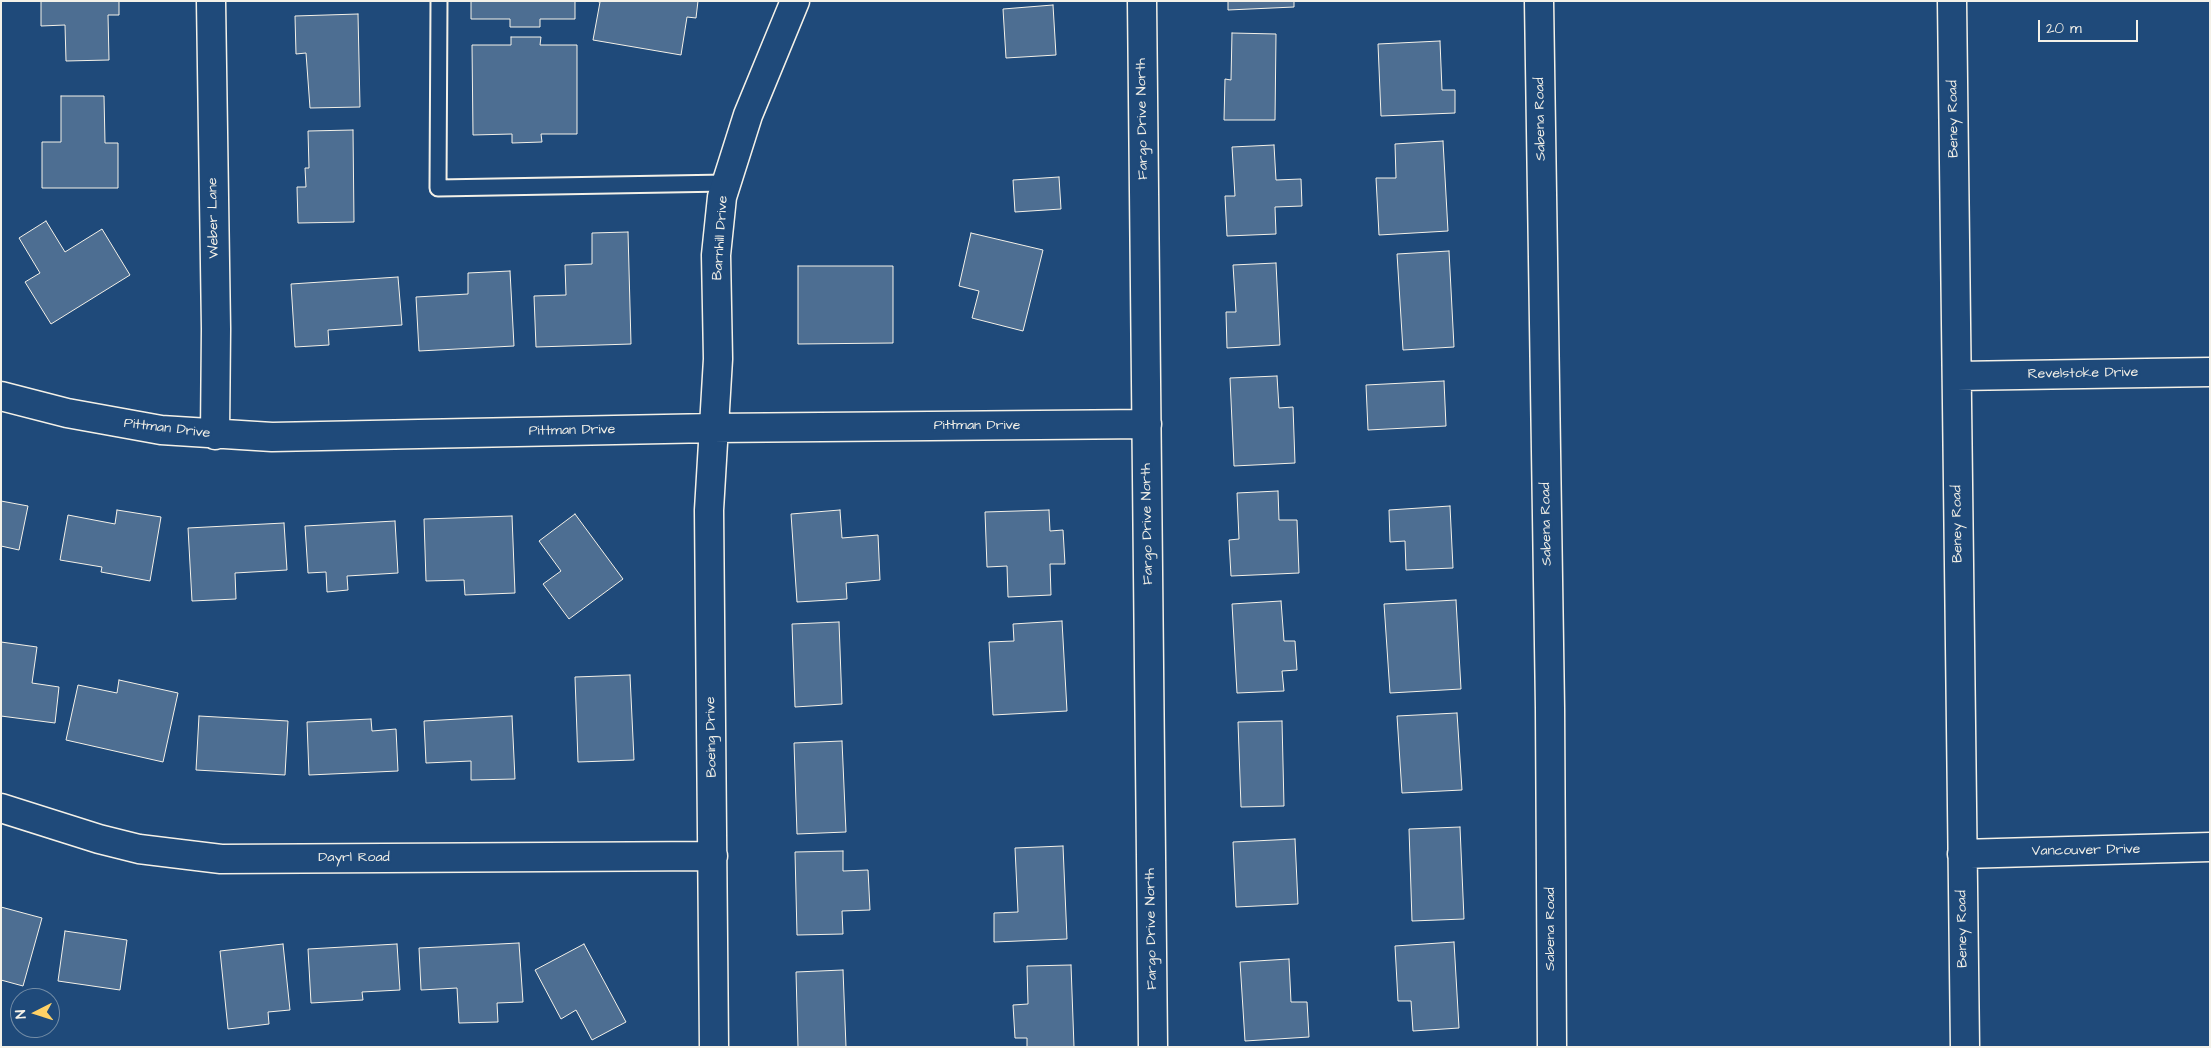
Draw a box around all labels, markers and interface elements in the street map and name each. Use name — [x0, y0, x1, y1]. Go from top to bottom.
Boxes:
scale bar — [2041, 10, 2141, 42]
text: 20 m — [2046, 18, 2082, 39]
street label: Fargo Drive North — [1134, 58, 1152, 180]
street label: Sabena Road — [1532, 77, 1550, 161]
street label: Beney Road — [1945, 80, 1963, 158]
street label: Weber Lane — [205, 177, 223, 259]
street label: Barnhill Drive — [710, 195, 732, 281]
street label: Revelstoke Drive — [2028, 365, 2138, 383]
street label: Pittman Drive — [123, 415, 211, 443]
street label: Pittman Drive — [934, 418, 1020, 434]
street label: Pittman Drive — [528, 422, 616, 440]
street label: Fargo Drive North — [1139, 463, 1157, 585]
street label: Sabena Road — [1538, 482, 1556, 566]
street label: Beney Road — [1949, 485, 1967, 563]
street label: Boeing Drive — [703, 696, 721, 778]
street label: Vancouver Drive — [2032, 842, 2140, 860]
street label: Dayrl Road — [318, 850, 390, 866]
street label: Fargo Drive North — [1143, 868, 1161, 990]
street label: Sabena Road — [1543, 887, 1559, 971]
street label: Beney Road — [1954, 890, 1972, 968]
north arrow — [10, 988, 60, 1038]
text: N — [11, 1009, 31, 1019]

